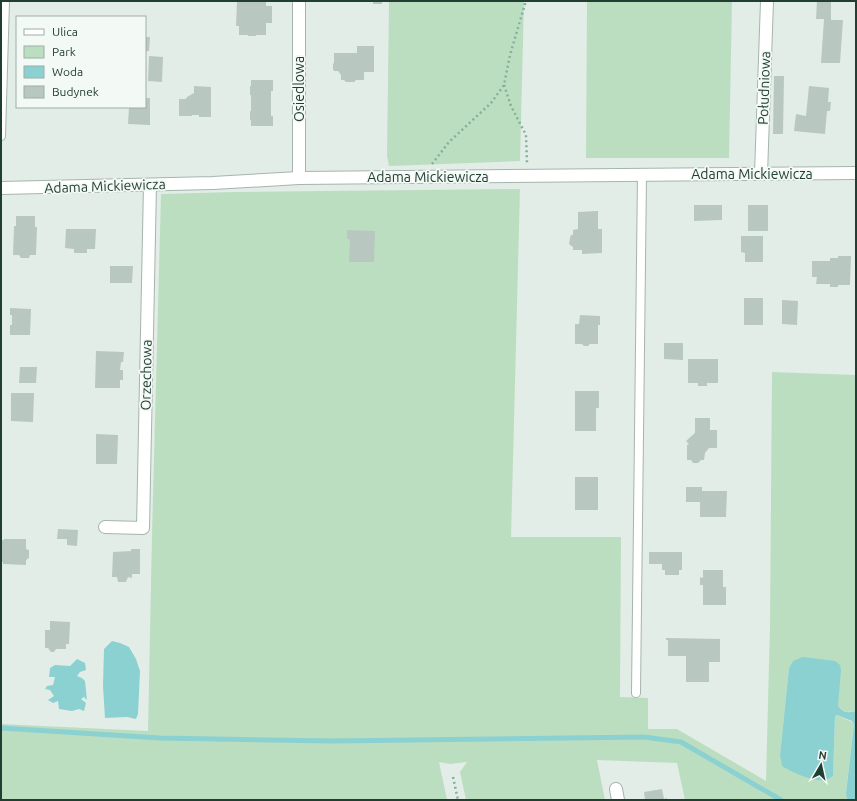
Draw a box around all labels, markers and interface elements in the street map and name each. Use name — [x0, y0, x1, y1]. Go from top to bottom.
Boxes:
legend — [16, 16, 146, 108]
text: Ulica — [52, 25, 78, 38]
text: Park — [52, 45, 76, 58]
street label: Południowa — [755, 51, 773, 125]
street label: Osiedlowa — [291, 56, 307, 122]
text: Woda — [52, 65, 83, 78]
text: Budynek — [52, 85, 99, 98]
street label: Adama Mickiewicza — [691, 166, 813, 182]
street label: Adama Mickiewicza — [367, 169, 489, 185]
street label: Adama Mickiewicza — [44, 176, 166, 196]
street label: Orzechowa — [137, 339, 155, 411]
north arrow — [801, 745, 841, 785]
text: N — [818, 749, 828, 762]

